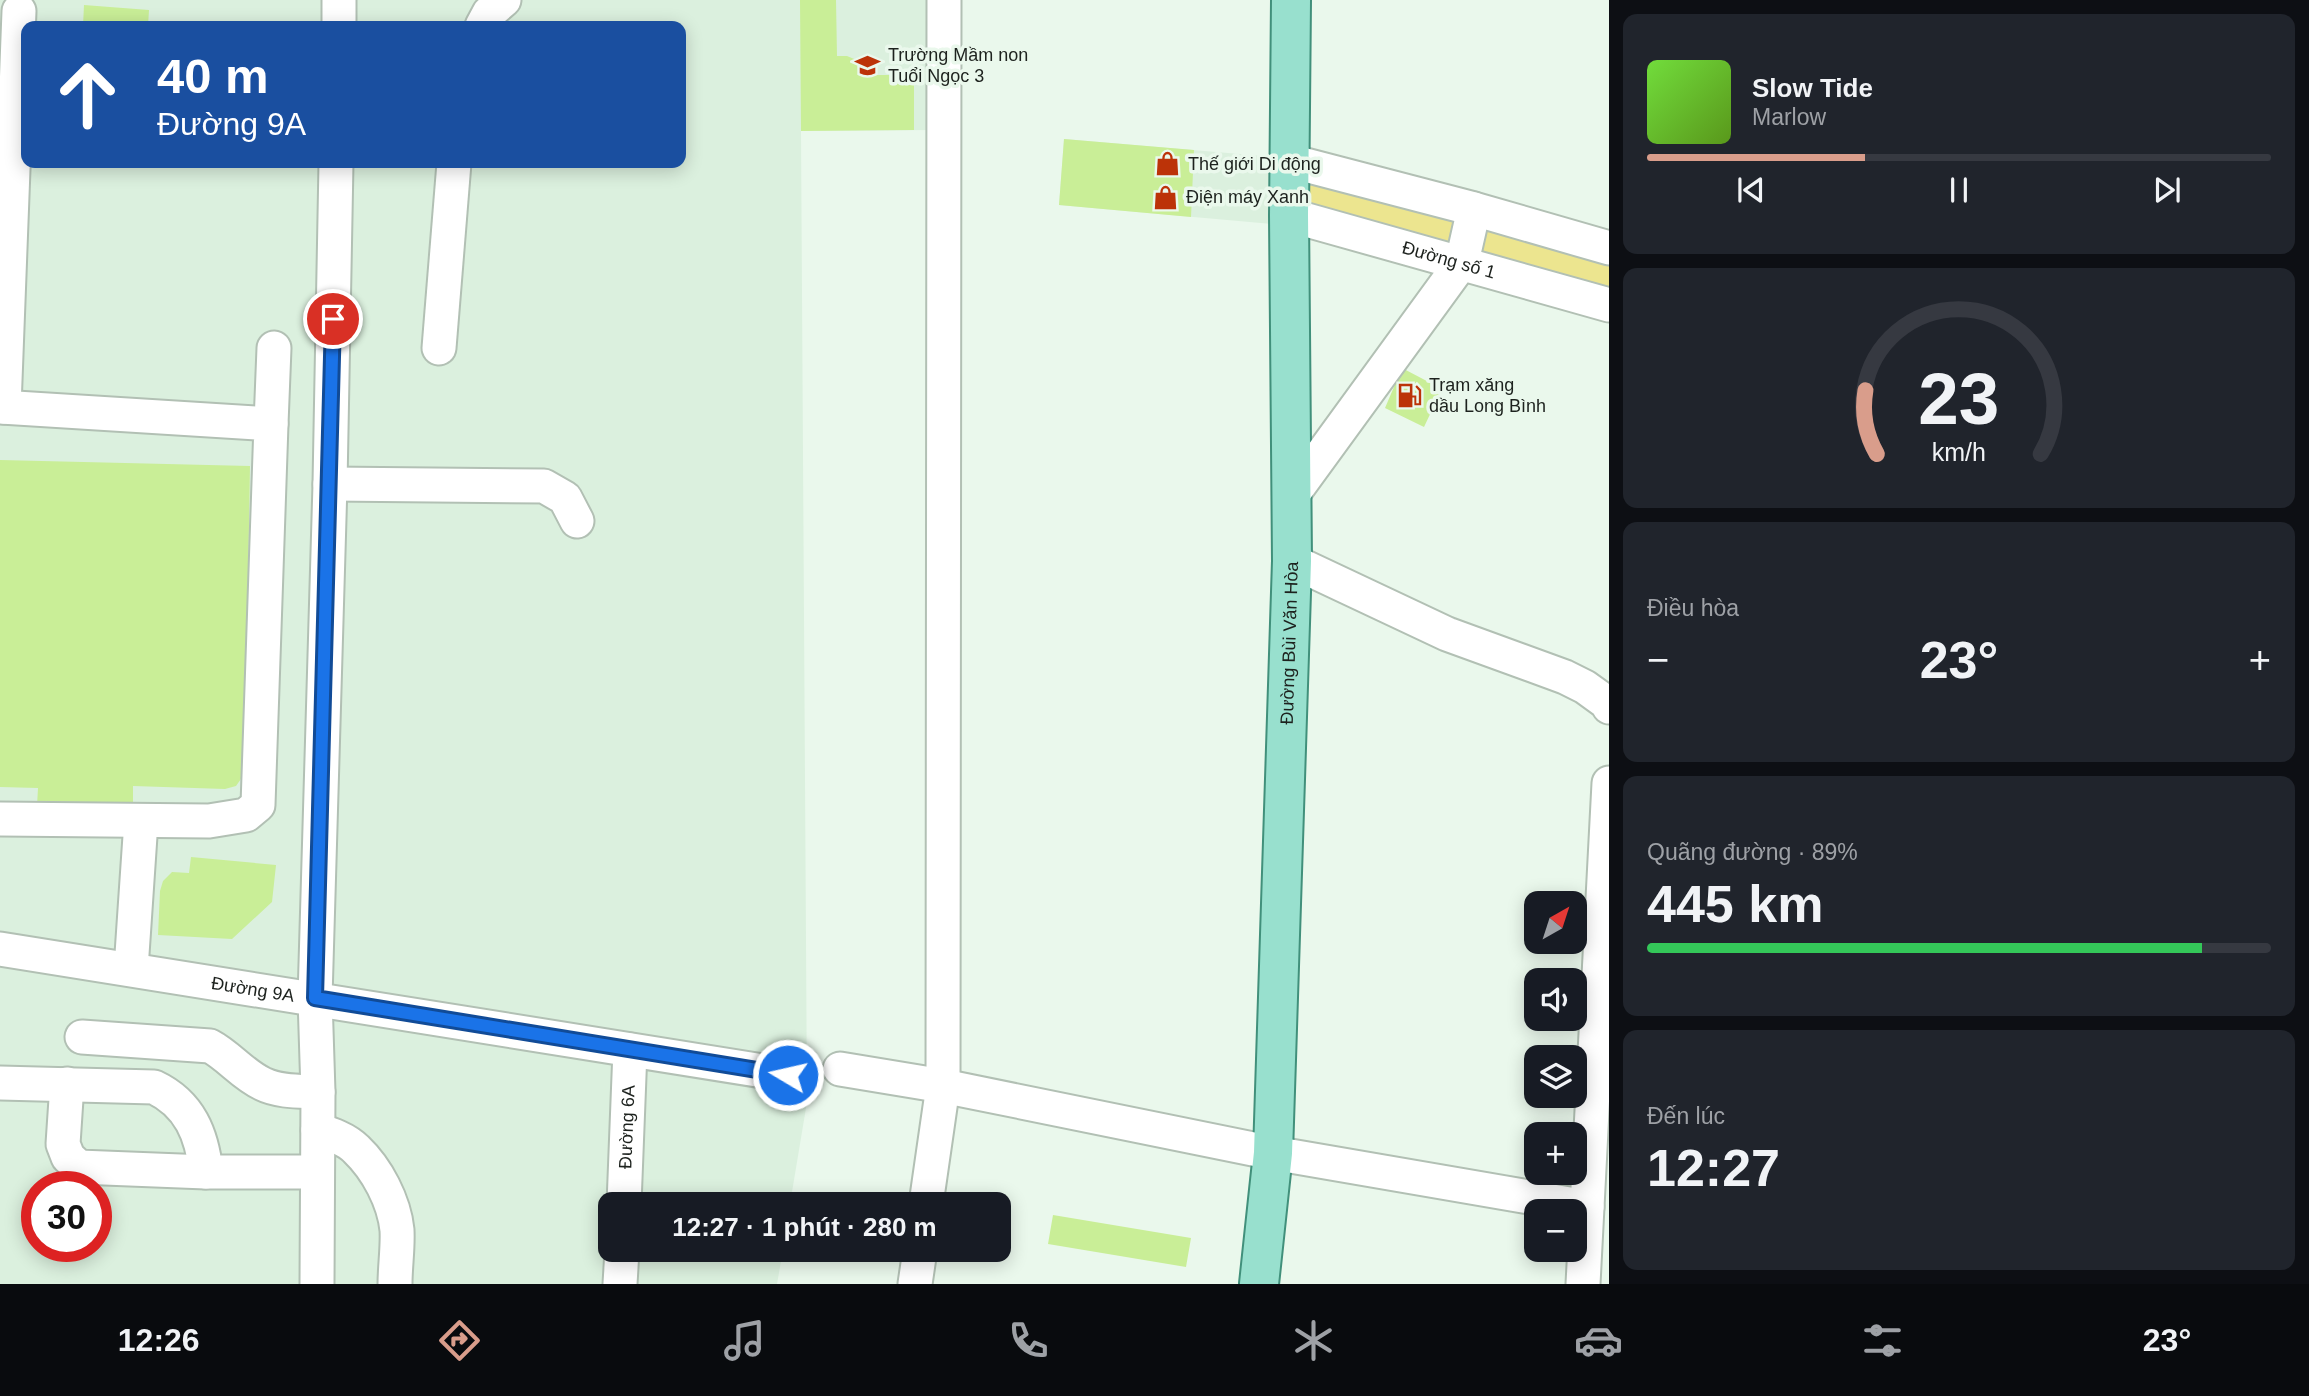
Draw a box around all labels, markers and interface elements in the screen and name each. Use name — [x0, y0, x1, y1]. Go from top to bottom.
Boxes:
place label: Trường Mầm non Tuổi Ngọc 3 — [888, 45, 1028, 86]
icon: ahead — [42, 49, 133, 140]
text: 40 m — [157, 49, 269, 103]
school or university icon: Trường Mầm non Tuổi Ngọc 3 — [854, 51, 882, 79]
text: Slow Tide — [1752, 73, 1873, 103]
text: Marlow — [1752, 104, 1826, 130]
text: Đường 9A — [157, 106, 306, 142]
shop icon: Thế giới Di động — [1154, 150, 1182, 178]
place label: Thế giới Di động — [1188, 154, 1321, 174]
icon: previous — [1732, 171, 1770, 209]
icon: pause — [1940, 171, 1978, 209]
icon: next — [2148, 171, 2186, 209]
shop icon: Điện máy Xanh — [1152, 183, 1180, 211]
place label: Điện máy Xanh — [1186, 187, 1309, 207]
street label: Đường số 1 — [1400, 237, 1498, 283]
pin — [303, 289, 363, 349]
icon: arrive — [314, 300, 352, 338]
text: 23 — [1919, 358, 1999, 439]
place label: Trạm xăng dầu Long Bình — [1429, 375, 1546, 416]
fuel station icon: Trạm xăng dầu Long Bình — [1395, 381, 1423, 409]
text: km/h — [1932, 438, 1986, 466]
street label: Đường Bùi Văn Hòa — [1277, 560, 1302, 725]
text: Điều hòa — [1647, 595, 1739, 621]
text: 23° — [1920, 631, 1998, 689]
text: − — [1647, 639, 1669, 681]
text: + — [2249, 639, 2271, 681]
text: Quãng đường · 89% — [1647, 839, 1858, 865]
text: 445 km — [1647, 875, 1823, 933]
north arrow — [1524, 891, 1587, 954]
map controls — [1524, 891, 1587, 1262]
button: sound — [1524, 968, 1587, 1031]
street label: Đường 9A — [210, 973, 296, 1006]
position arrow — [751, 1038, 825, 1112]
button: layers — [1524, 1045, 1587, 1108]
street label: Đường 6A — [615, 1085, 639, 1169]
text: Đến lúc — [1647, 1103, 1725, 1129]
button: + — [1524, 1122, 1587, 1185]
text: 12:27 — [1647, 1139, 1780, 1197]
speed limit sign: 30 — [21, 1171, 112, 1262]
button: − — [1524, 1199, 1587, 1262]
text: 12:27 · 1 phút · 280 m — [672, 1212, 937, 1242]
icon: directions — [435, 1316, 484, 1365]
icon: music — [720, 1316, 769, 1365]
icon: phone — [1004, 1316, 1053, 1365]
icon: climate — [1289, 1316, 1338, 1365]
icon: car — [1574, 1316, 1623, 1365]
icon: filters — [1858, 1316, 1907, 1365]
text: 12:26 — [118, 1322, 200, 1358]
text: 23° — [2143, 1322, 2191, 1358]

